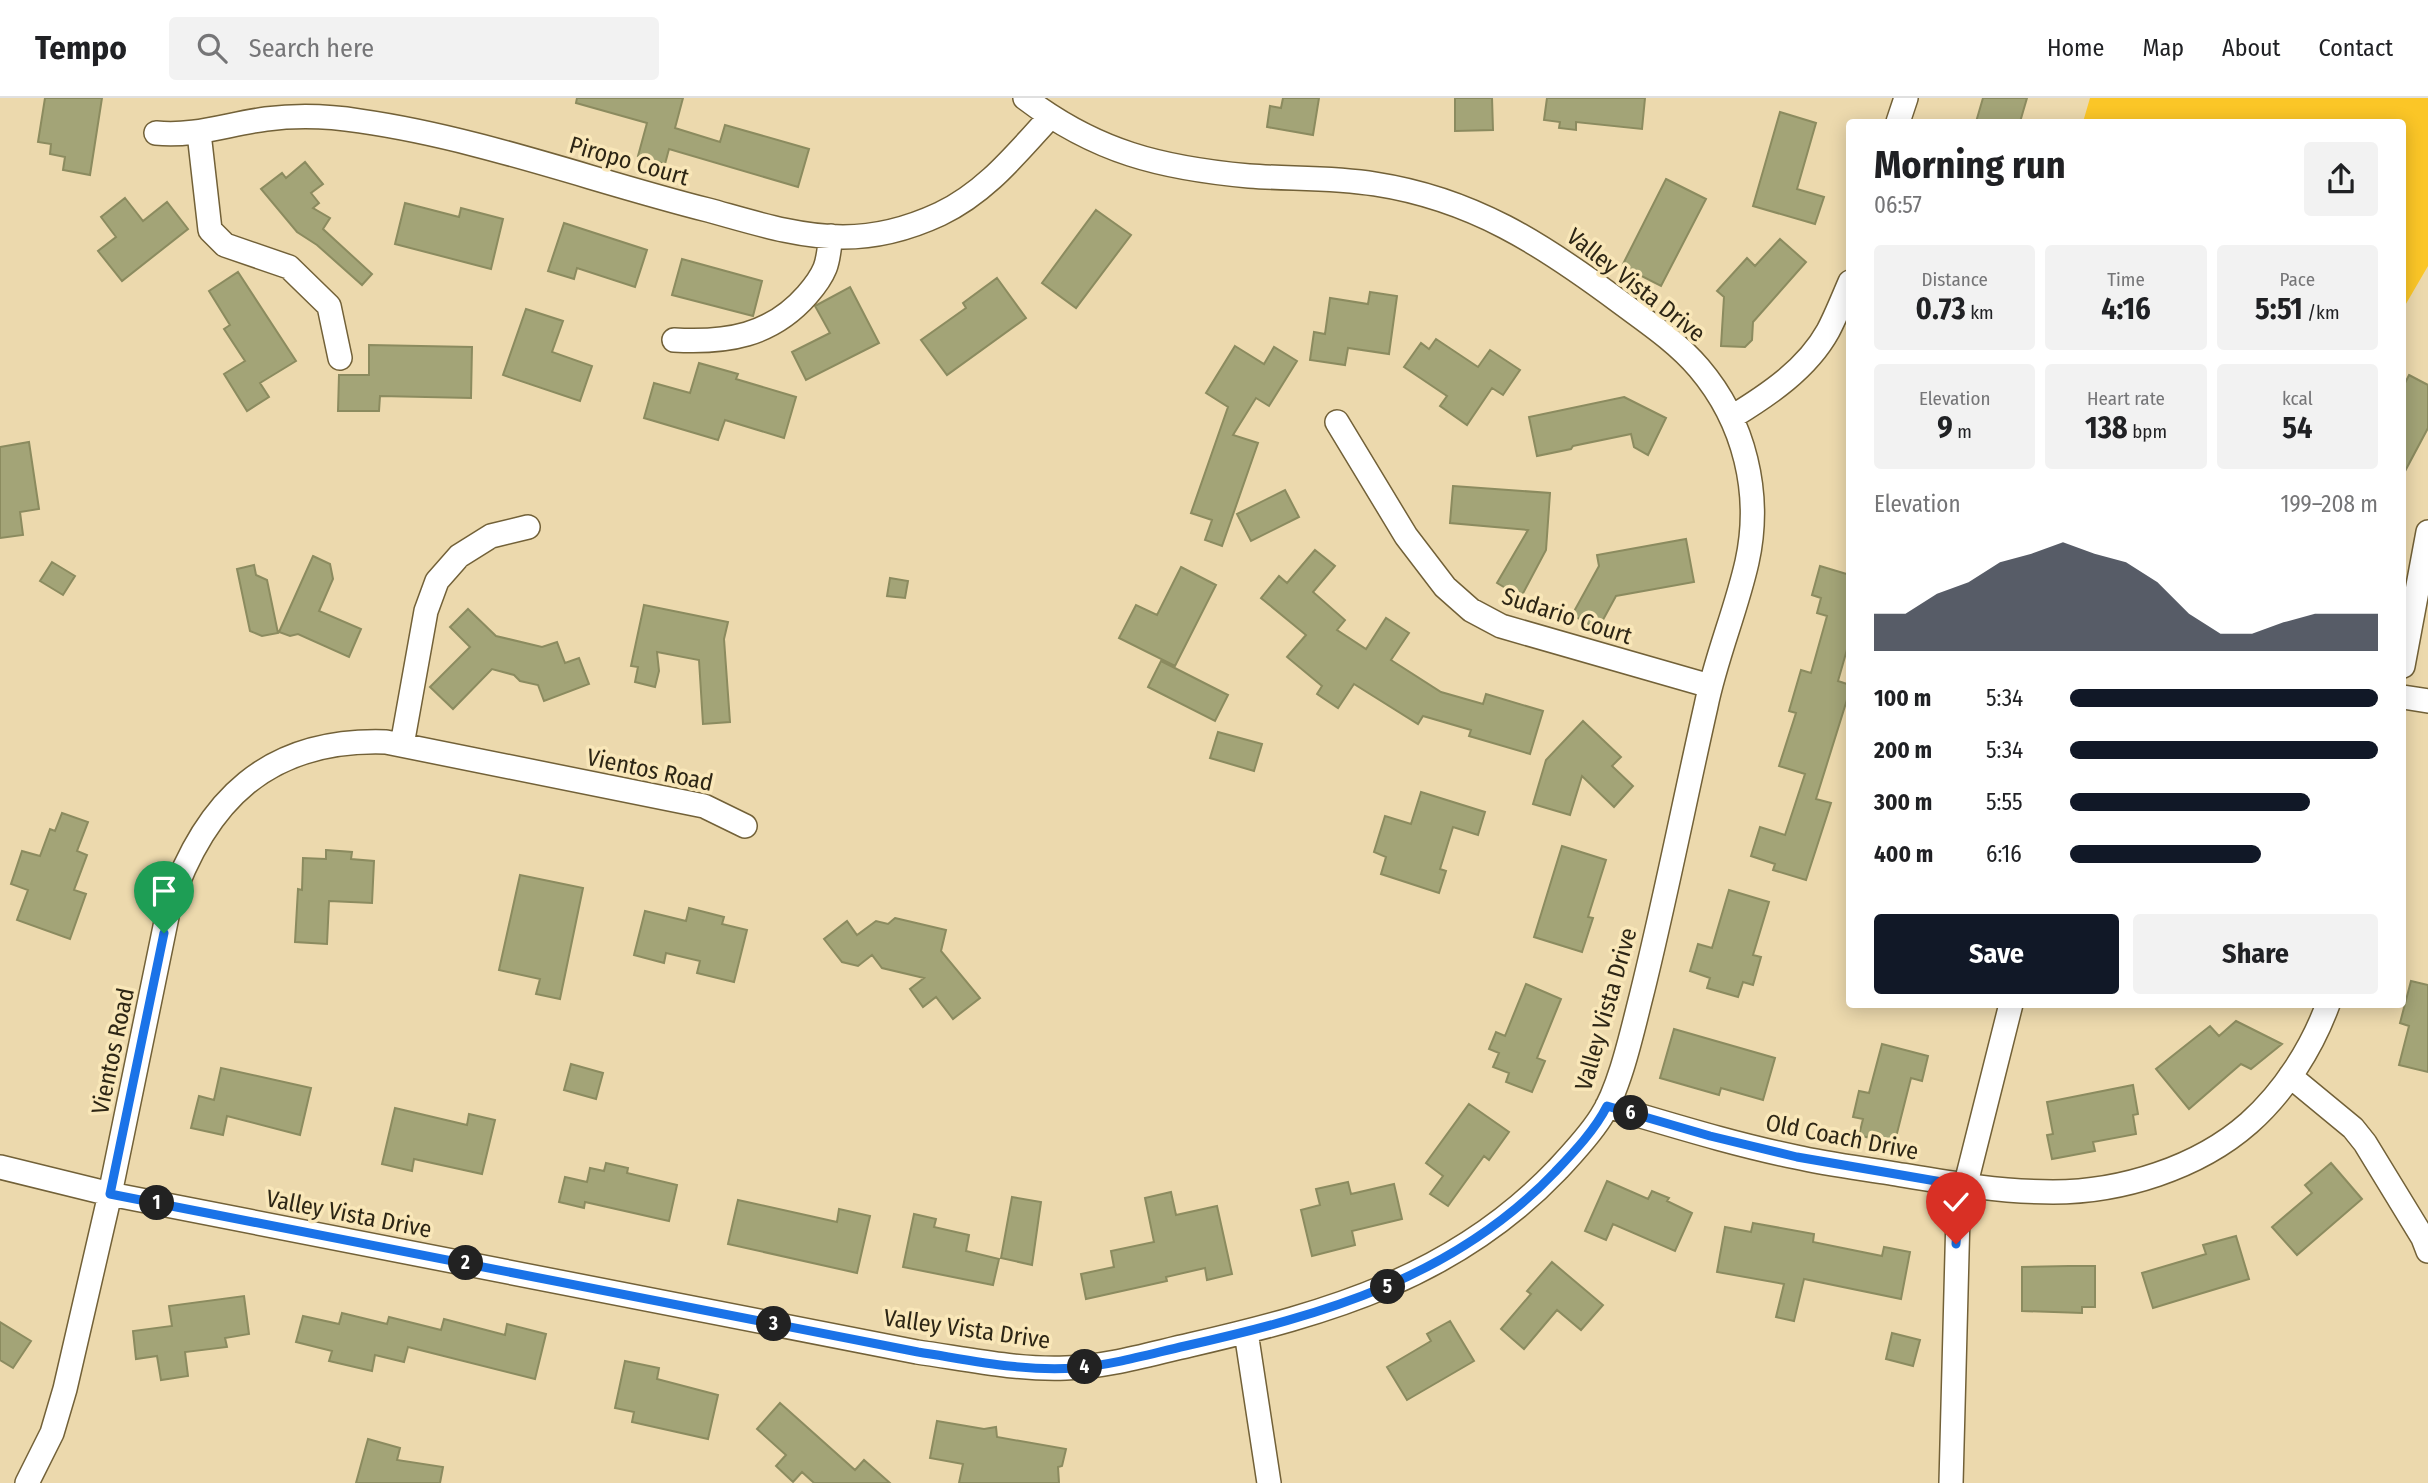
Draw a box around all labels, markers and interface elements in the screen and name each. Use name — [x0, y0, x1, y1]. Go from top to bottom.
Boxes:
search box — [169, 17, 659, 80]
text: Tempo — [35, 28, 127, 68]
icon: search — [193, 29, 231, 67]
text: Search here — [249, 33, 374, 64]
text: Home — [2047, 34, 2104, 62]
text: Map — [2142, 34, 2184, 62]
text: About — [2222, 34, 2280, 62]
text: Contact — [2318, 34, 2393, 62]
street label: Piropo Court — [566, 131, 692, 191]
text: Morning run — [1874, 142, 2066, 188]
button: share — [2304, 142, 2378, 216]
text: 06:57 — [1874, 191, 1922, 219]
street label: Valley Vista Drive — [1561, 222, 1711, 348]
text: Distance — [1921, 268, 1988, 291]
text: Time — [2107, 268, 2145, 291]
text: Pace — [2280, 268, 2315, 291]
text: 0.73 — [1916, 291, 1966, 327]
text: 4:16 — [2101, 291, 2151, 327]
text: 5:51 — [2255, 291, 2303, 327]
text: km — [1966, 301, 1994, 324]
text: /km — [2303, 301, 2340, 324]
text: Elevation — [1919, 387, 1990, 410]
text: Heart rate — [2087, 387, 2165, 410]
text: kcal — [2282, 387, 2313, 410]
text: 9 — [1937, 410, 1953, 446]
text: 138 — [2085, 410, 2128, 446]
text: 54 — [2282, 410, 2312, 446]
text: m — [1953, 420, 1972, 443]
text: bpm — [2128, 420, 2167, 443]
text: Elevation — [1874, 490, 1961, 518]
text: 199–208 m — [2280, 490, 2378, 518]
street label: Sudario Court — [1499, 582, 1636, 650]
text: 100 m — [1874, 684, 1931, 712]
text: 5:34 — [1986, 684, 2023, 712]
text: 200 m — [1874, 736, 1932, 764]
text: 5:34 — [1986, 736, 2023, 764]
street label: Vientos Road — [584, 743, 716, 797]
text: 300 m — [1874, 788, 1932, 816]
text: 5:55 — [1986, 788, 2023, 816]
text: 400 m — [1874, 840, 1933, 868]
text: 6:16 — [1986, 840, 2022, 868]
pin — [134, 861, 194, 933]
icon: arrive — [145, 872, 183, 910]
button: Save — [1874, 914, 2119, 994]
button: Share — [2133, 914, 2378, 994]
street label: Valley Vista Drive — [1569, 924, 1643, 1094]
street label: Vientos Road — [86, 985, 140, 1117]
pin: 6 — [1614, 1096, 1648, 1130]
text: 6 — [1626, 1101, 1635, 1124]
street label: Old Coach Drive — [1763, 1108, 1921, 1166]
pin — [1926, 1172, 1986, 1244]
icon: check — [1937, 1183, 1975, 1221]
street label: Valley Vista Drive — [264, 1184, 434, 1244]
pin: 1 — [140, 1186, 174, 1220]
text: 1 — [152, 1191, 161, 1214]
pin: 2 — [448, 1246, 484, 1280]
text: 2 — [461, 1251, 470, 1274]
pin: 5 — [1370, 1270, 1406, 1304]
text: 5 — [1383, 1275, 1392, 1298]
street label: Valley Vista Drive — [882, 1303, 1052, 1355]
pin: 3 — [756, 1306, 792, 1342]
text: 3 — [769, 1312, 778, 1335]
pin: 4 — [1068, 1350, 1102, 1384]
text: 4 — [1080, 1355, 1089, 1378]

